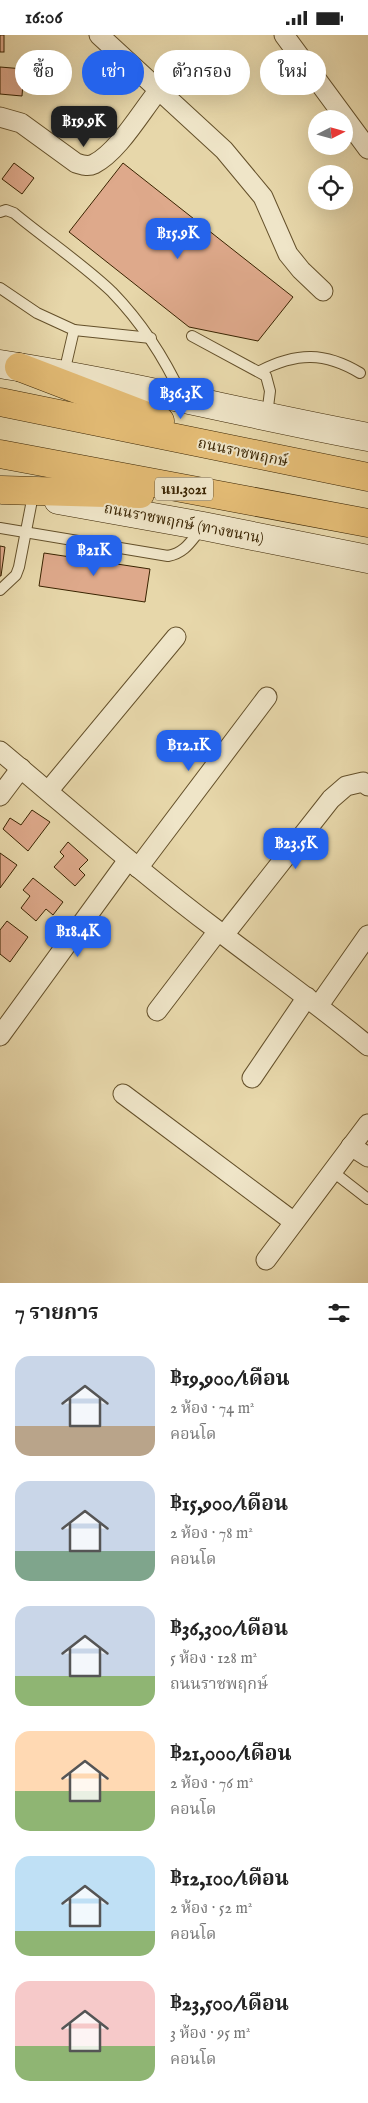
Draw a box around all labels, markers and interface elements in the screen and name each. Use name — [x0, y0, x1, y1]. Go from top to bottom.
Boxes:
text: 16:06 — [25, 6, 62, 30]
chip: ซื้อ — [15, 50, 72, 95]
chip: เช่า — [82, 50, 144, 95]
chip: ตัวกรอง — [154, 50, 250, 95]
chip: ใหม่ — [260, 50, 326, 95]
pin: ฿19.9K — [43, 105, 125, 148]
north arrow — [308, 110, 352, 155]
map controls — [308, 110, 353, 210]
text: ฿19.9K — [62, 112, 106, 132]
button: locate — [308, 165, 353, 210]
pin: ฿15.9K — [137, 217, 219, 260]
text: ฿15.9K — [157, 224, 199, 244]
pin: ฿36.3K — [140, 377, 222, 420]
text: ฿36.3K — [160, 384, 202, 404]
street label: ถนนราชพฤกษ์ — [196, 433, 291, 471]
road number: นบ.3021 — [155, 477, 213, 501]
street label: ถนนราชพฤกษ์ (ทางขนาน) — [102, 498, 266, 548]
pin: ฿21K — [64, 535, 124, 577]
text: ฿21K — [77, 541, 111, 561]
pin: ฿12.1K — [148, 729, 230, 772]
text: ฿12.1K — [167, 736, 211, 756]
pin: ฿23.5K — [255, 827, 337, 870]
text: ฿23.5K — [274, 834, 318, 854]
pin: ฿18.4K — [37, 915, 119, 958]
text: ฿18.4K — [56, 922, 100, 942]
icon: filters — [325, 1299, 353, 1327]
text: 7 รายการ — [15, 1300, 99, 1327]
text: ฿19,900/เดือน — [170, 1366, 290, 1393]
icon: home — [55, 1376, 115, 1436]
text: 2 ห้อง · 74 m² — [170, 1399, 254, 1419]
text: คอนโด — [170, 1425, 216, 1445]
text: ฿15,900/เดือน — [170, 1491, 288, 1518]
icon: home — [55, 1501, 115, 1561]
text: 2 ห้อง · 78 m² — [170, 1524, 253, 1544]
text: คอนโด — [170, 1550, 216, 1570]
text: ฿36,300/เดือน — [170, 1616, 288, 1643]
icon: home — [55, 1626, 115, 1686]
text: 5 ห้อง · 128 m² — [170, 1649, 257, 1669]
text: ถนนราชพฤกษ์ — [170, 1675, 268, 1695]
text: ฿21,000/เดือน — [170, 1741, 292, 1768]
icon: home — [55, 1751, 115, 1811]
text: 2 ห้อง · 76 m² — [170, 1774, 253, 1794]
text: คอนโด — [170, 1800, 216, 1820]
text: ฿12,100/เดือน — [170, 1866, 289, 1893]
icon: home — [55, 1876, 115, 1936]
text: 2 ห้อง · 52 m² — [170, 1899, 252, 1919]
text: คอนโด — [170, 1925, 216, 1945]
text: ฿23,500/เดือน — [170, 1991, 289, 2018]
icon: home — [55, 2001, 115, 2061]
text: 3 ห้อง · 95 m² — [170, 2024, 250, 2044]
text: คอนโด — [170, 2050, 216, 2070]

